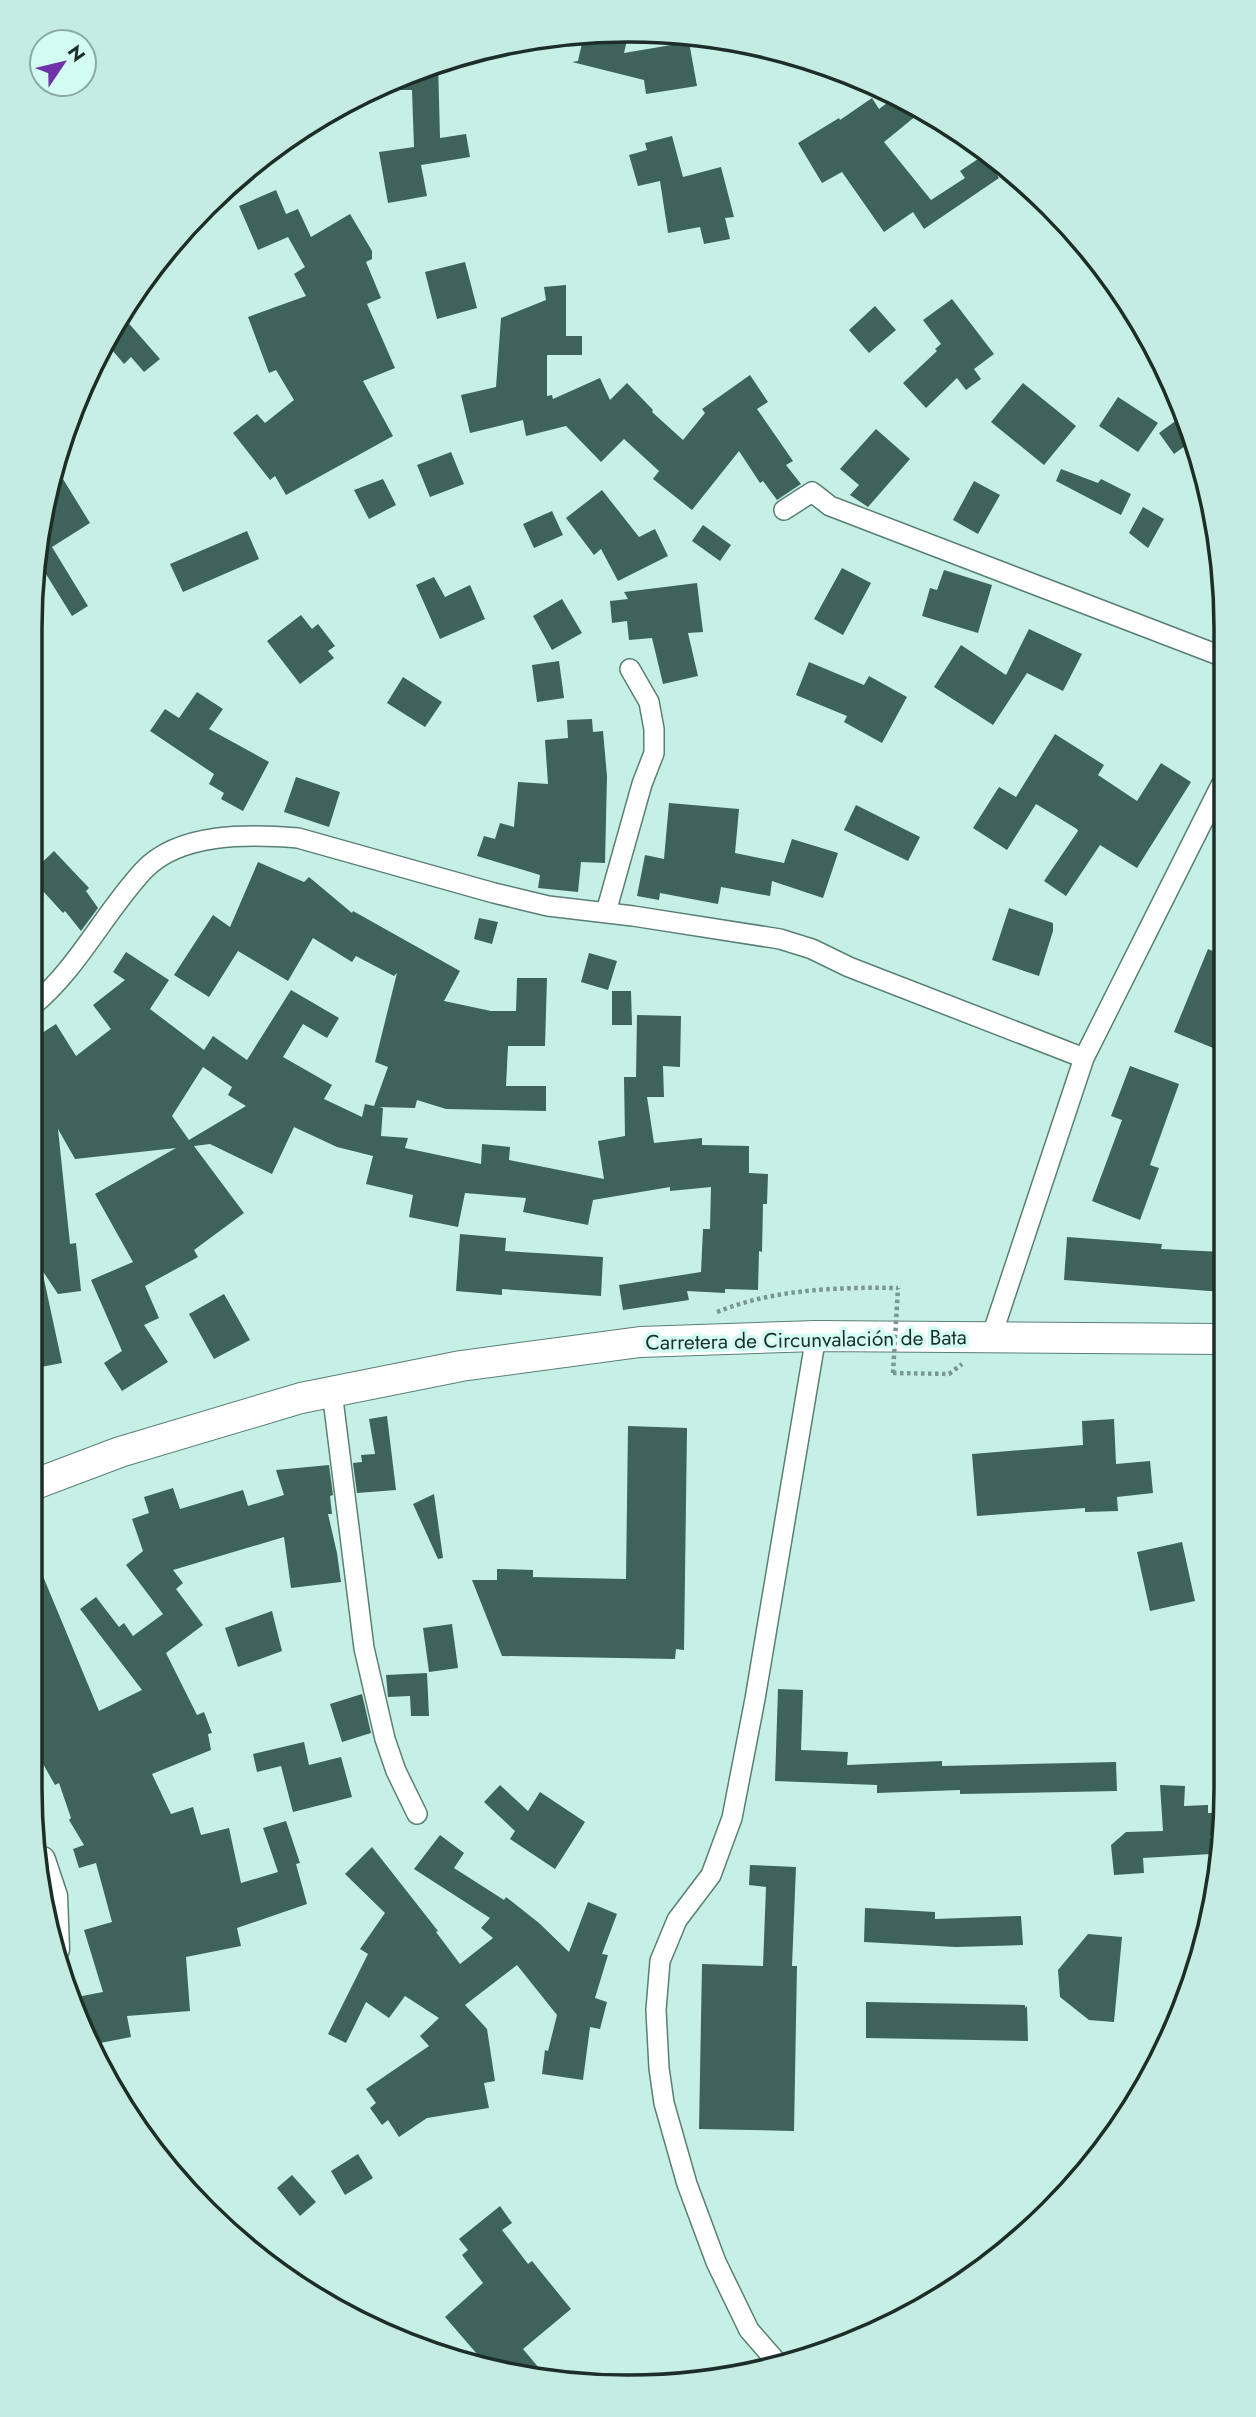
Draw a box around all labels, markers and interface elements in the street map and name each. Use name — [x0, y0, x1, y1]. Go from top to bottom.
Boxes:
north arrow — [28, 28, 98, 98]
text: N — [61, 40, 92, 67]
street label: Carretera de Circunvalación de Bata — [645, 1322, 967, 1358]

